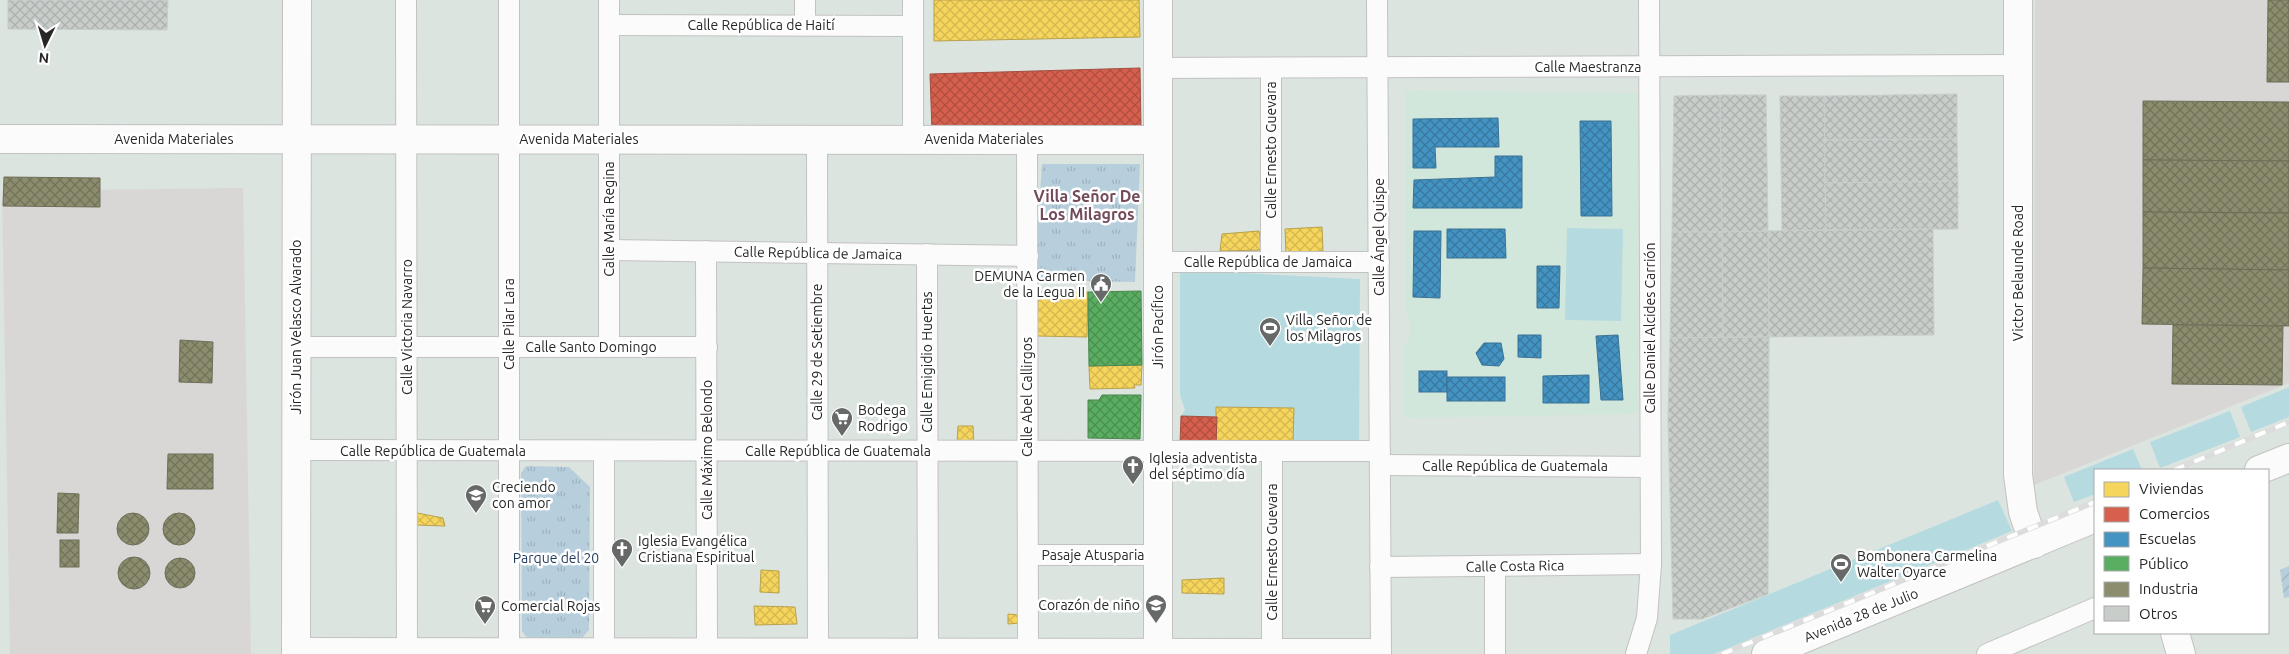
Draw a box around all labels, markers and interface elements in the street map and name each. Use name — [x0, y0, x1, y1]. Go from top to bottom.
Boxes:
street label: Calle República de Haití — [687, 17, 835, 33]
north arrow — [20, 20, 70, 70]
text: N — [38, 50, 50, 66]
street label: Calle Maestranza — [1535, 59, 1641, 75]
street label: Calle Ernesto Guevara — [1263, 81, 1279, 219]
street label: Avenida Materiales — [114, 131, 234, 147]
street label: Avenida Materiales — [519, 131, 639, 147]
street label: Avenida Materiales — [924, 131, 1044, 147]
street label: Calle María Regina — [601, 161, 617, 277]
street label: Calle Ángel Quispe — [1370, 178, 1387, 296]
district label: Villa Señor De Los Milagros — [1033, 187, 1141, 223]
street label: Victor Belaunde Road — [2010, 205, 2026, 341]
street label: Jirón Juan Velasco Alvarado — [288, 240, 304, 414]
street label: Calle Daniel Alcides Carrión — [1642, 242, 1658, 414]
street label: Calle República de Jamaica — [734, 244, 902, 262]
street label: Calle República de Jamaica — [1184, 254, 1352, 270]
street label: Calle Victoria Navarro — [399, 259, 415, 395]
place label: DEMUNA Carmen de la Legua II — [974, 268, 1085, 300]
public building icon: DEMUNA Carmen de la Legua II — [1089, 272, 1113, 303]
street label: Calle Pilar Lara — [501, 278, 517, 370]
street label: Calle 29 de Setiembre — [809, 283, 825, 421]
street label: Jirón Pacífico — [1150, 285, 1166, 369]
street label: Calle Emigidio Huertas — [919, 291, 935, 433]
place label: Villa Señor de los Milagros — [1286, 312, 1372, 344]
sports icon: Villa Señor de los Milagros — [1258, 316, 1282, 347]
street label: Calle Abel Callirgos — [1019, 337, 1035, 457]
street label: Calle Santo Domingo — [525, 339, 657, 355]
street label: Calle Máximo Belondo — [699, 380, 715, 520]
place label: Bodega Rodrigo — [858, 402, 908, 434]
supermarket icon: Bodega Rodrigo — [830, 406, 854, 437]
street label: Calle República de Guatemala — [340, 443, 526, 459]
street label: Calle República de Guatemala — [745, 443, 931, 459]
place label: Iglesia adventista del séptimo día — [1149, 450, 1257, 482]
church icon: Iglesia adventista del séptimo día — [1121, 454, 1145, 485]
street label: Calle República de Guatemala — [1422, 458, 1608, 474]
legend — [2094, 469, 2269, 634]
place label: Creciendo con amor — [492, 479, 556, 511]
text: Viviendas — [2139, 480, 2203, 497]
school or university icon: Creciendo con amor — [464, 483, 488, 514]
street label: Calle Ernesto Guevara — [1264, 483, 1280, 621]
text: Comercios — [2139, 505, 2210, 522]
text: Escuelas — [2139, 530, 2196, 547]
place label: Iglesia Evangélica Cristiana Espiritual — [638, 533, 755, 565]
church icon: Iglesia Evangélica Cristiana Espiritual — [610, 537, 634, 568]
street label: Pasaje Atusparia — [1041, 547, 1145, 563]
place label: Bombonera Carmelina Walter Oyarce — [1857, 548, 1997, 580]
park label: Parque del 20 — [513, 550, 599, 566]
sports icon: Bombonera Carmelina Walter Oyarce — [1829, 552, 1853, 583]
text: Público — [2139, 555, 2189, 572]
street label: Calle Costa Rica — [1466, 557, 1564, 575]
text: Industria — [2139, 580, 2198, 597]
street label: Avenida 28 de Julio — [1802, 585, 1920, 645]
school or university icon: Corazón de niño — [1144, 593, 1168, 624]
supermarket icon: Comercial Rojas — [473, 594, 497, 625]
place label: Corazón de niño — [1038, 597, 1140, 613]
place label: Comercial Rojas — [501, 598, 600, 614]
text: Otros — [2139, 605, 2178, 622]

